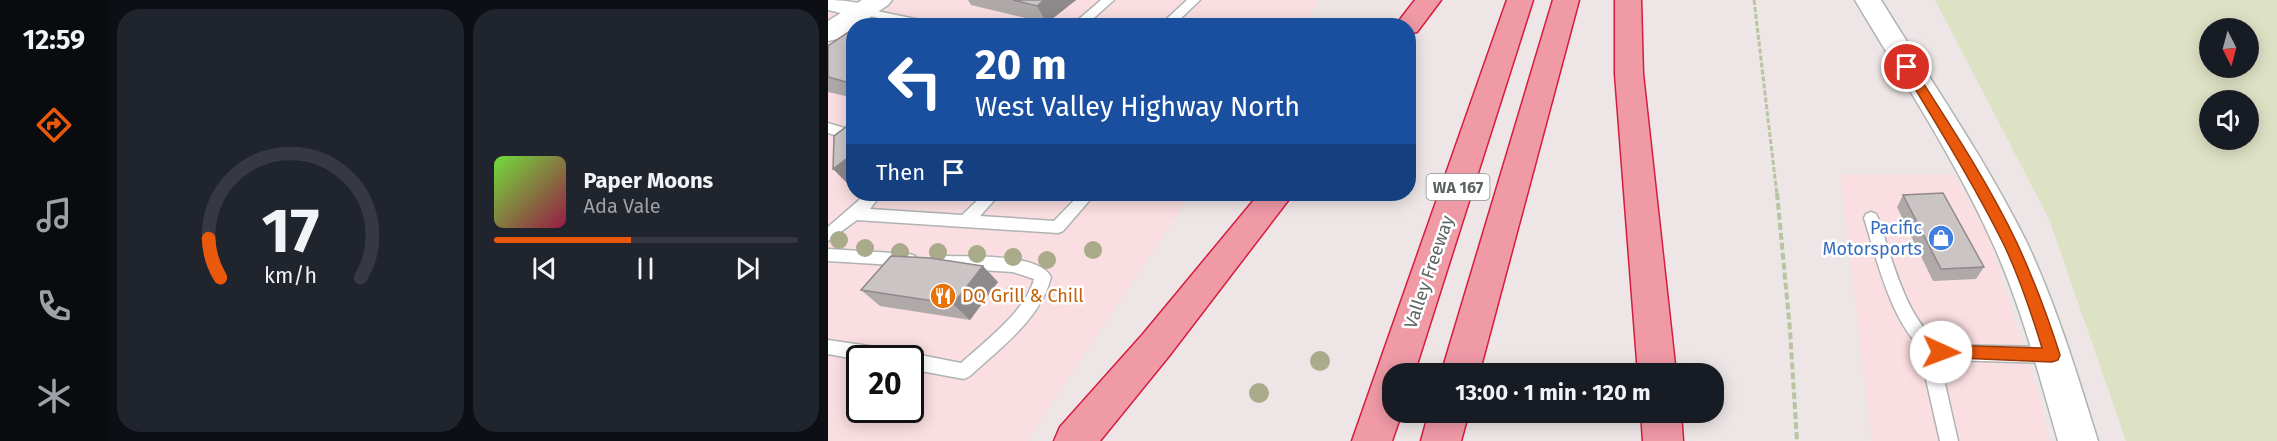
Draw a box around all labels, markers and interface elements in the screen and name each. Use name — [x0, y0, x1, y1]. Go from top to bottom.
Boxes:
north arrow — [2199, 18, 2259, 78]
map controls — [2199, 18, 2259, 150]
text: 12:59 — [23, 24, 85, 56]
text: 20 m — [975, 40, 1067, 90]
pin — [1881, 41, 1932, 92]
icon: left — [876, 42, 954, 120]
icon: arrive — [1890, 50, 1923, 83]
button: sound — [2199, 90, 2259, 150]
text: West Valley Highway North — [975, 91, 1300, 123]
icon: directions — [33, 104, 75, 146]
icon: arrive — [937, 156, 970, 189]
text: Then — [876, 159, 925, 186]
text: Paper Moons — [584, 167, 713, 194]
road number: WA 167 — [1426, 174, 1490, 200]
icon: music — [33, 194, 75, 236]
text: 17 — [261, 194, 319, 269]
text: Ada Vale — [584, 194, 661, 218]
street label: Valley Freeway — [1399, 212, 1459, 331]
place label: Pacific Motorsports — [1823, 217, 1922, 260]
shop icon: Pacific Motorsports — [1926, 223, 1956, 253]
icon: previous — [528, 252, 561, 285]
icon: pause — [629, 252, 662, 285]
icon: next — [731, 252, 764, 285]
text: km/h — [264, 263, 317, 289]
restaurant icon: DQ Grill & Chill — [928, 281, 958, 311]
icon: phone — [33, 285, 75, 327]
place label: DQ Grill & Chill — [962, 285, 1083, 307]
position arrow — [1909, 320, 1973, 384]
speed limit sign: 20 — [846, 345, 924, 423]
icon: climate — [33, 375, 75, 417]
text: 13:00 · 1 min · 120 m — [1455, 379, 1651, 406]

